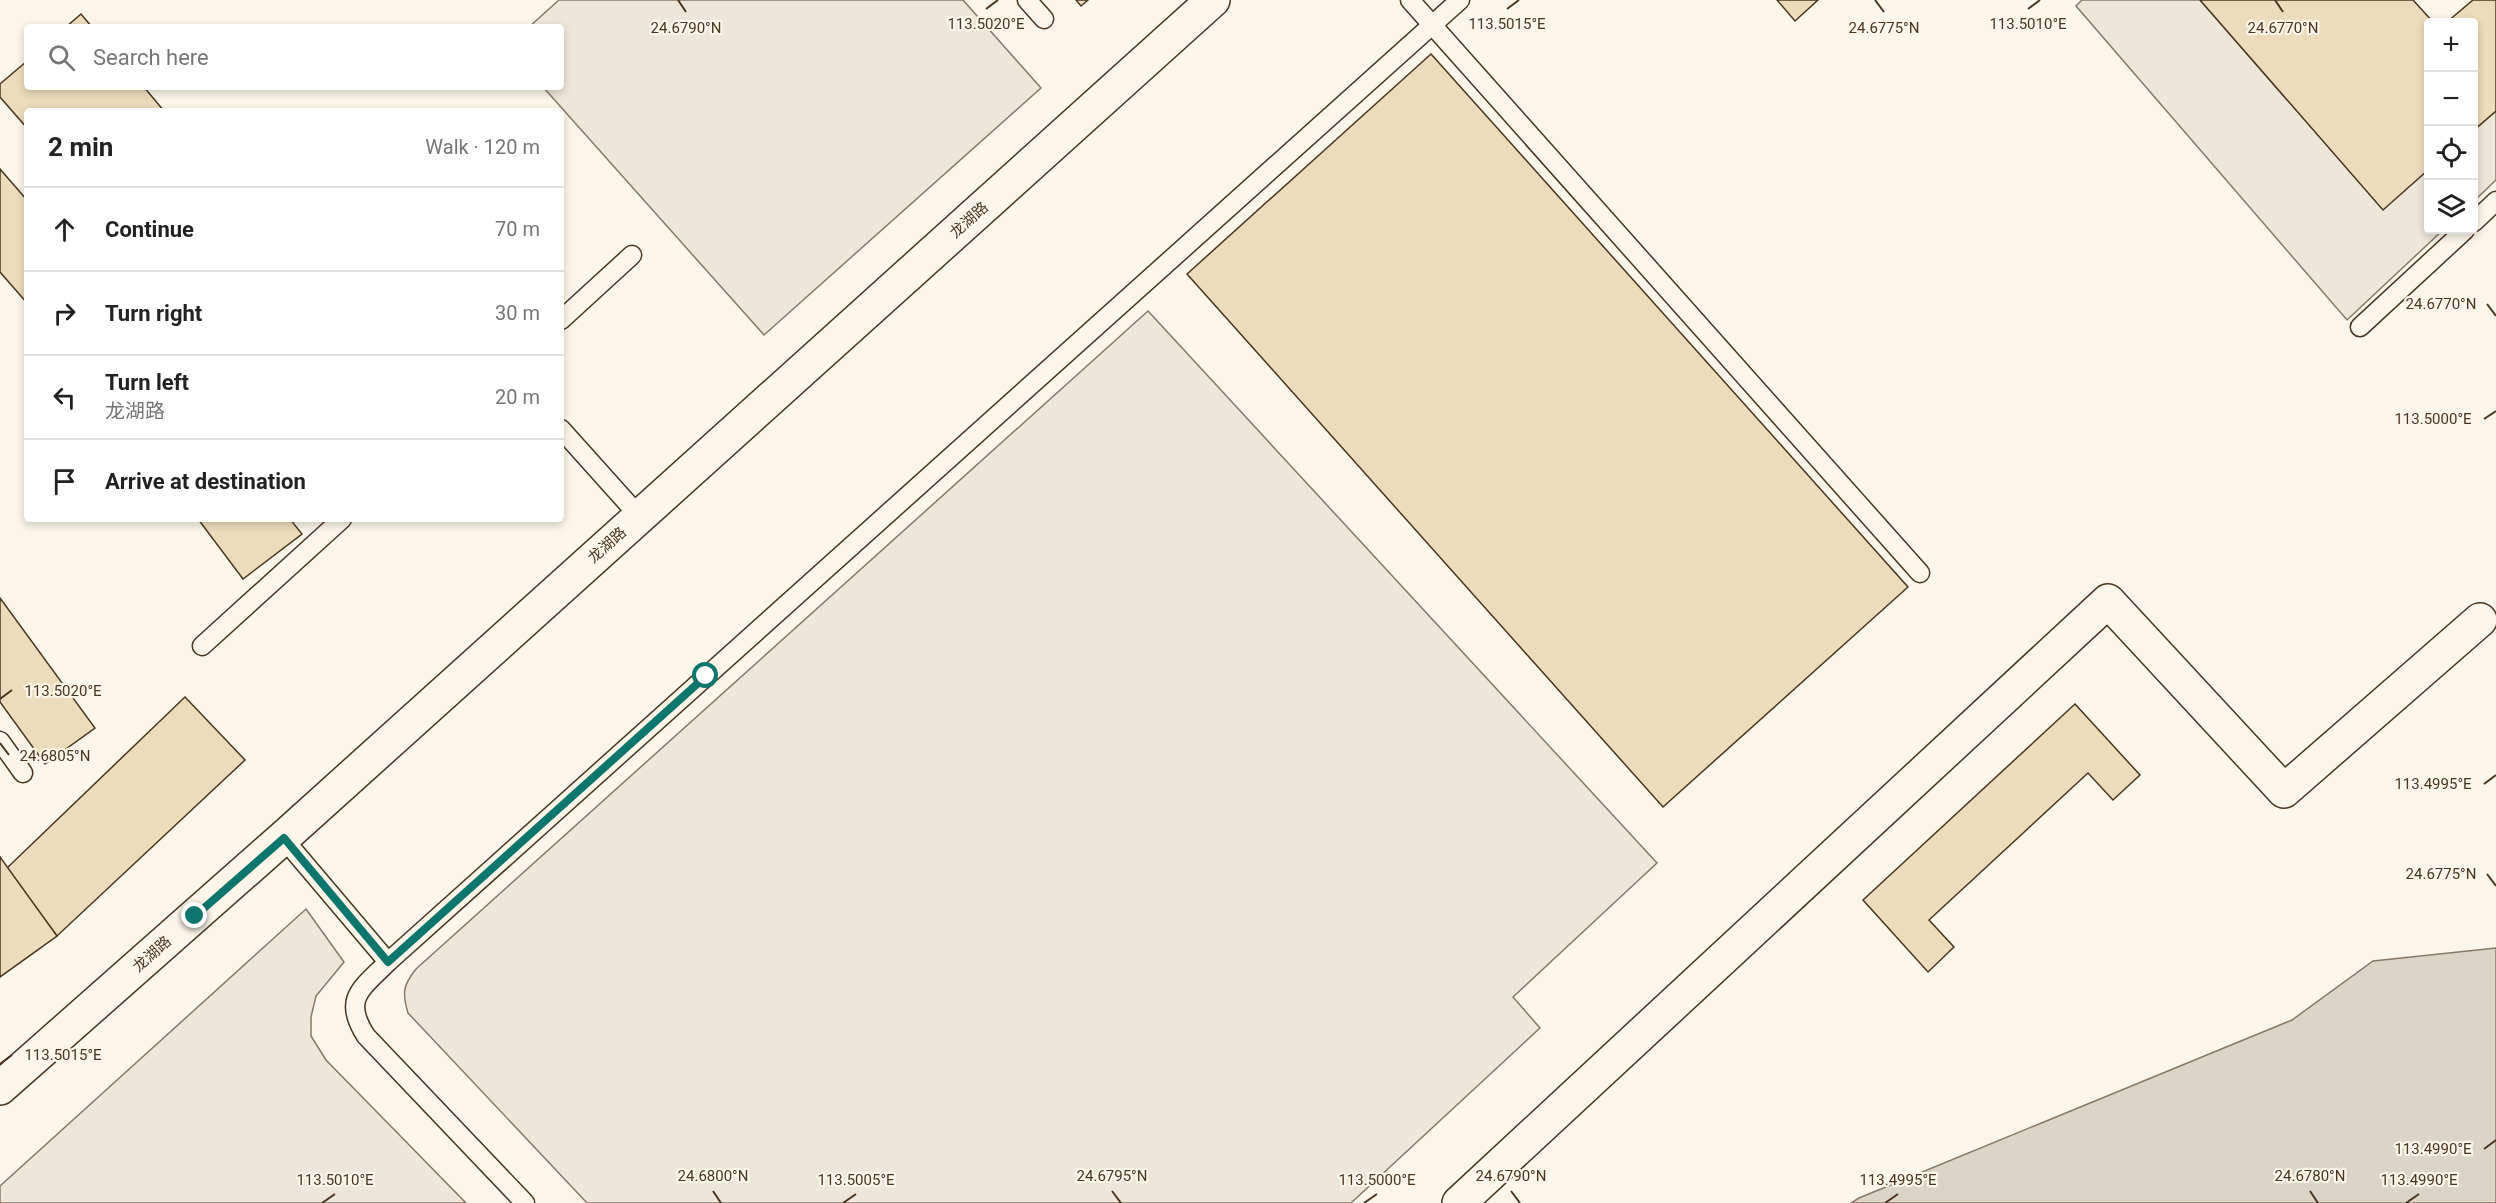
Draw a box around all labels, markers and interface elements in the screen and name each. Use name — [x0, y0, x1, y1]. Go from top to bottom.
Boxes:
text: 113.5020°E — [947, 15, 1025, 33]
text: 113.5015°E — [1468, 15, 1546, 33]
text: 113.5010°E — [1989, 15, 2067, 33]
map controls — [2424, 18, 2478, 234]
button: + — [2424, 18, 2478, 72]
text: 24.6790°N — [651, 19, 721, 37]
text: 24.6775°N — [1849, 19, 1919, 37]
text: 24.6770°N — [2248, 19, 2318, 37]
search box — [24, 24, 564, 90]
icon: search — [45, 41, 78, 74]
text: Search here — [93, 45, 209, 70]
button: − — [2424, 72, 2478, 126]
button: locate — [2424, 126, 2478, 180]
text: 2 min — [48, 132, 113, 162]
text: Walk · 120 m — [425, 135, 540, 159]
button: layers — [2424, 180, 2478, 234]
street label: 龙湖路 — [946, 198, 992, 242]
icon: ahead — [48, 213, 81, 246]
text: Continue — [105, 217, 194, 242]
text: 70 m — [495, 217, 540, 241]
text: 24.6770°N — [2406, 295, 2476, 313]
icon: right — [48, 297, 81, 330]
text: Turn right — [105, 301, 202, 326]
text: 30 m — [495, 301, 540, 325]
text: Turn left — [105, 370, 189, 395]
icon: left — [48, 381, 81, 414]
text: 20 m — [495, 385, 540, 409]
text: 龙湖路 — [105, 399, 165, 423]
text: 113.5000°E — [2394, 410, 2472, 428]
icon: arrive — [48, 465, 81, 498]
text: Arrive at destination — [105, 469, 306, 494]
street label: 龙湖路 — [584, 523, 630, 567]
route start — [692, 662, 718, 688]
text: 113.5020°E — [24, 682, 102, 700]
text: 24.6805°N — [20, 747, 90, 765]
text: 113.4995°E — [2394, 775, 2472, 793]
text: 24.6775°N — [2406, 865, 2476, 883]
route end — [181, 902, 207, 928]
street label: 龙湖路 — [129, 932, 175, 976]
text: 113.5015°E — [24, 1046, 102, 1064]
text: 113.4990°E — [2394, 1140, 2472, 1158]
text: 24.6800°N — [678, 1167, 748, 1185]
text: 24.6795°N — [1077, 1167, 1147, 1185]
text: 24.6790°N — [1476, 1167, 1546, 1185]
text: 24.6780°N — [2275, 1167, 2345, 1185]
text: 113.5010°E — [296, 1171, 374, 1189]
text: 113.5005°E — [817, 1171, 895, 1189]
text: 113.5000°E — [1338, 1171, 1416, 1189]
text: 113.4995°E — [1859, 1171, 1937, 1189]
text: 113.4990°E — [2380, 1171, 2458, 1189]

